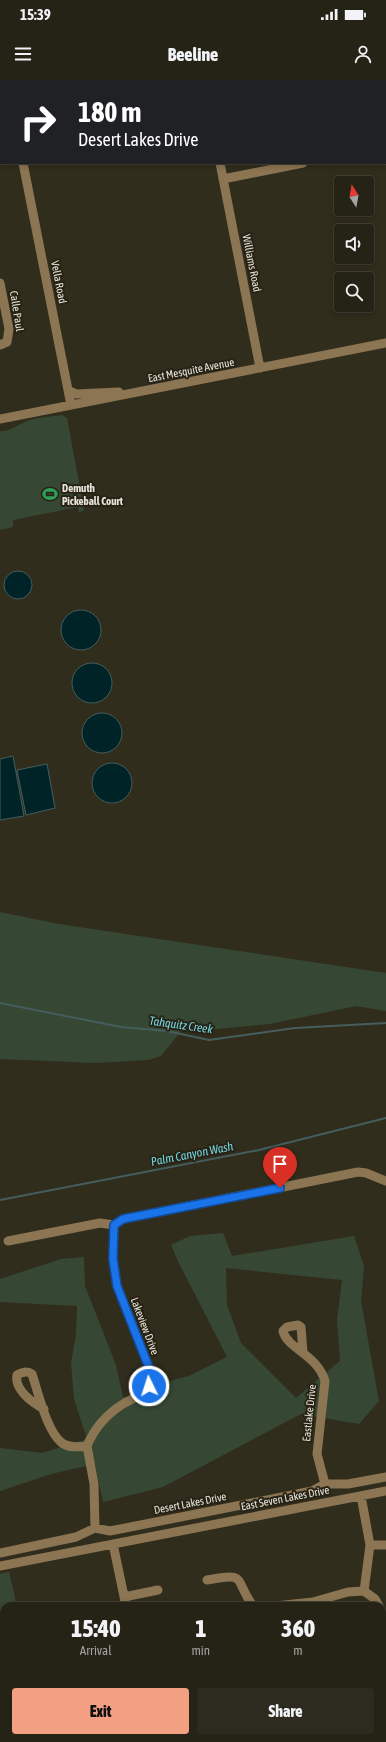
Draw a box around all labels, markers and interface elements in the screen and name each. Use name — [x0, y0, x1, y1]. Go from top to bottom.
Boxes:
text: 15:39 — [20, 6, 51, 23]
icon: menu — [12, 43, 34, 65]
icon: person — [352, 43, 374, 65]
text: Beeline — [168, 44, 218, 65]
icon: right — [12, 96, 64, 148]
text: 180 m — [78, 96, 141, 128]
text: Desert Lakes Drive — [78, 129, 198, 150]
north arrow — [334, 176, 374, 216]
map controls — [334, 176, 374, 312]
button: sound — [334, 224, 374, 264]
street label: Williams Road — [241, 233, 263, 293]
street label: Vella Road — [49, 259, 69, 305]
button: search — [334, 272, 374, 312]
street label: Calle Paul — [8, 290, 26, 332]
street label: East Mesquite Avenue — [147, 356, 235, 384]
place label: Demuth Pickeball Court — [62, 482, 124, 507]
sports icon: Demuth Pickeball Court — [41, 485, 59, 503]
water label: Tahquitz Creek — [148, 1014, 214, 1036]
water label: Palm Canyon Wash — [150, 1139, 234, 1169]
pin — [263, 1147, 297, 1188]
icon: arrive — [269, 1153, 291, 1175]
street label: Lakeview Drive — [129, 1296, 161, 1356]
position arrow — [128, 1365, 170, 1407]
street label: Eastlake Drive — [300, 1384, 318, 1442]
street label: East Seven Lakes Drive — [240, 1484, 330, 1512]
street label: Desert Lakes Drive — [153, 1490, 227, 1516]
text: 15:40 — [71, 1615, 120, 1642]
text: 1 — [195, 1615, 206, 1642]
text: 360 — [281, 1615, 315, 1642]
text: Arrival — [80, 1643, 112, 1658]
text: min — [191, 1643, 210, 1658]
text: m — [293, 1643, 303, 1658]
button: Exit — [12, 1688, 189, 1734]
button: Share — [197, 1688, 374, 1734]

